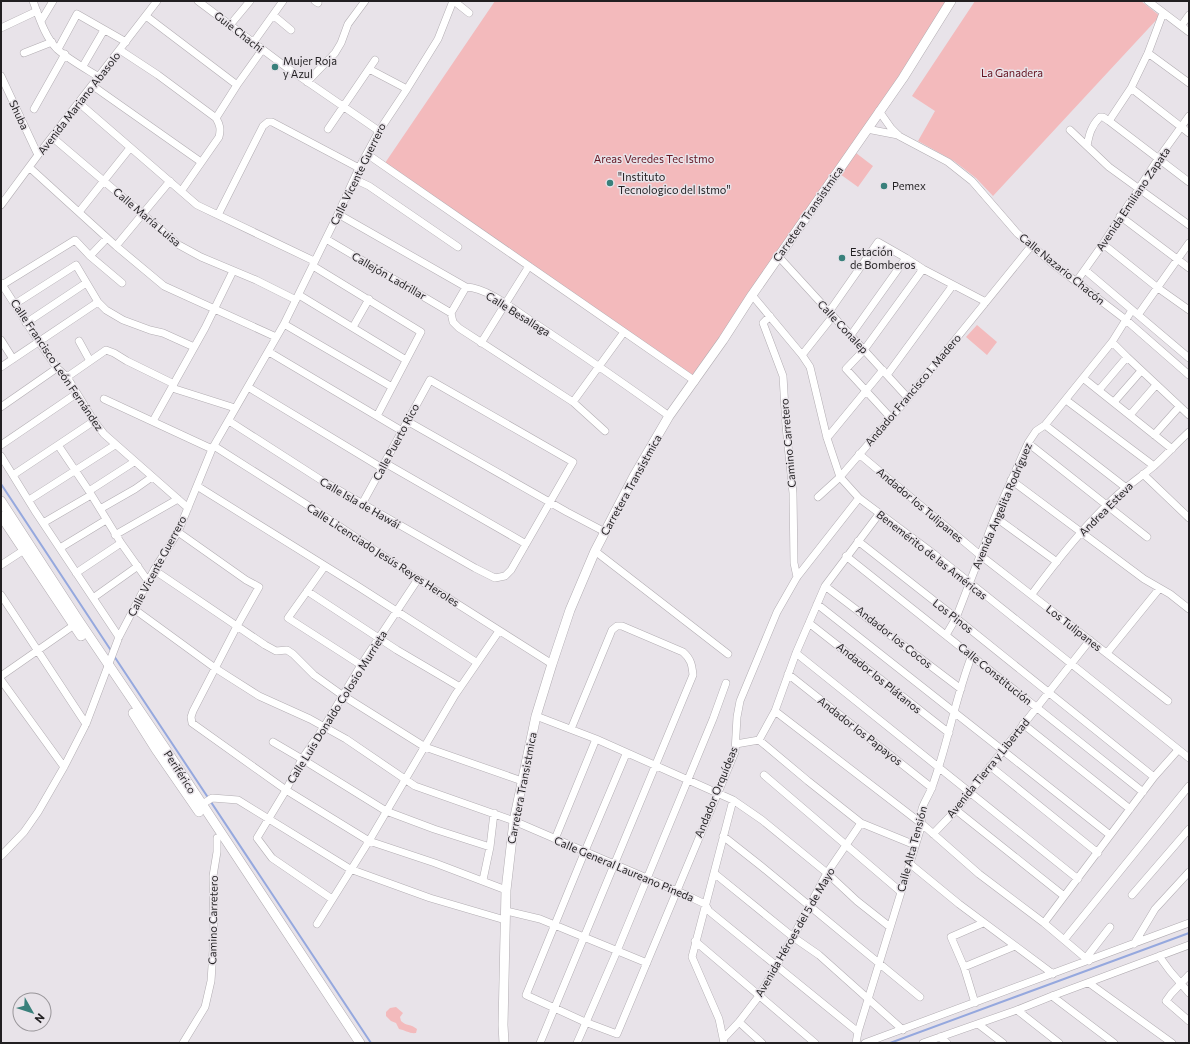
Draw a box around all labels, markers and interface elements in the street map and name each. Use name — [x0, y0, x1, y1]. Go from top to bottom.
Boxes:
street label: Guie Chachi — [212, 8, 267, 55]
street label: Avenida Mariano Abasolo — [34, 48, 123, 157]
place label: Mujer Roja y Azul — [283, 54, 337, 80]
marker: Mujer Roja y Azul — [270, 62, 280, 72]
park label: La Ganadera — [981, 66, 1043, 79]
street label: Shuba — [7, 98, 32, 132]
street label: Calle Vicente Guerrero — [327, 120, 388, 227]
street label: Avenida Emiliano Zapata — [1093, 144, 1172, 253]
park label: Areas Veredes Tec Istmo — [594, 152, 715, 165]
street label: Carretera Transistmica — [770, 164, 845, 264]
place label: "Instituto Tecnologico del Istmo" — [618, 170, 730, 196]
marker: "Instituto Tecnologico del Istmo" — [605, 178, 615, 188]
place label: Pemex — [892, 179, 926, 192]
marker: Pemex — [879, 181, 889, 191]
street label: Calle María Luisa — [111, 185, 184, 249]
street label: Calle Nazario Chacón — [1017, 230, 1108, 307]
place label: Estación de Bomberos — [850, 245, 916, 271]
street label: Callejón Ladrillar — [350, 249, 429, 302]
marker: Estación de Bomberos — [837, 253, 847, 263]
street label: Calle Besallaga — [484, 289, 553, 339]
street label: Calle Francisco León Fernández — [8, 296, 107, 433]
street label: Calle Conalep — [815, 297, 871, 356]
street label: Andador Francisco I. Madero — [862, 331, 964, 448]
street label: Camino Carretero — [777, 398, 798, 488]
street label: Calle Puerto Rico — [370, 401, 422, 483]
street label: Carretera Transistmica — [597, 432, 664, 538]
street label: Avenida Angelita Rodríguez — [969, 440, 1034, 571]
street label: Andador los Tulipanes — [874, 465, 966, 545]
street label: Calle Isla de Hawái — [318, 474, 403, 531]
street label: Andrea Esteva — [1076, 479, 1135, 538]
street label: Calle Licenciado Jesús Reyes Heroles — [304, 500, 462, 610]
street label: Benemérito de las Américas — [874, 507, 990, 602]
street label: Calle Vicente Guerrero — [124, 513, 189, 618]
street label: Los Pinos — [931, 596, 976, 635]
street label: Los Tulipanes — [1044, 602, 1105, 653]
street label: Andador los Cocos — [854, 603, 935, 670]
street label: Calle Luis Donaldo Colosio Murrieta — [284, 628, 389, 786]
street label: Andador los Plátanos — [834, 639, 924, 716]
street label: Calle Constitución — [956, 640, 1035, 707]
street label: Andador los Papayos — [816, 694, 905, 768]
street label: Avenida Tierra y Libertad — [943, 715, 1032, 820]
street label: Carretera Transistmica — [504, 731, 539, 845]
street label: Andador Orquídeas — [691, 744, 740, 839]
street label: Periférico — [162, 748, 199, 796]
street label: Calle Alta Tensión — [894, 804, 929, 893]
street label: Calle General Laureano Pineda — [552, 833, 696, 904]
street label: Avenida Héroes del 5 de Mayo — [752, 864, 837, 999]
street label: Camino Carretero — [205, 875, 220, 965]
north arrow — [12, 992, 52, 1032]
text: N — [33, 1011, 48, 1026]

